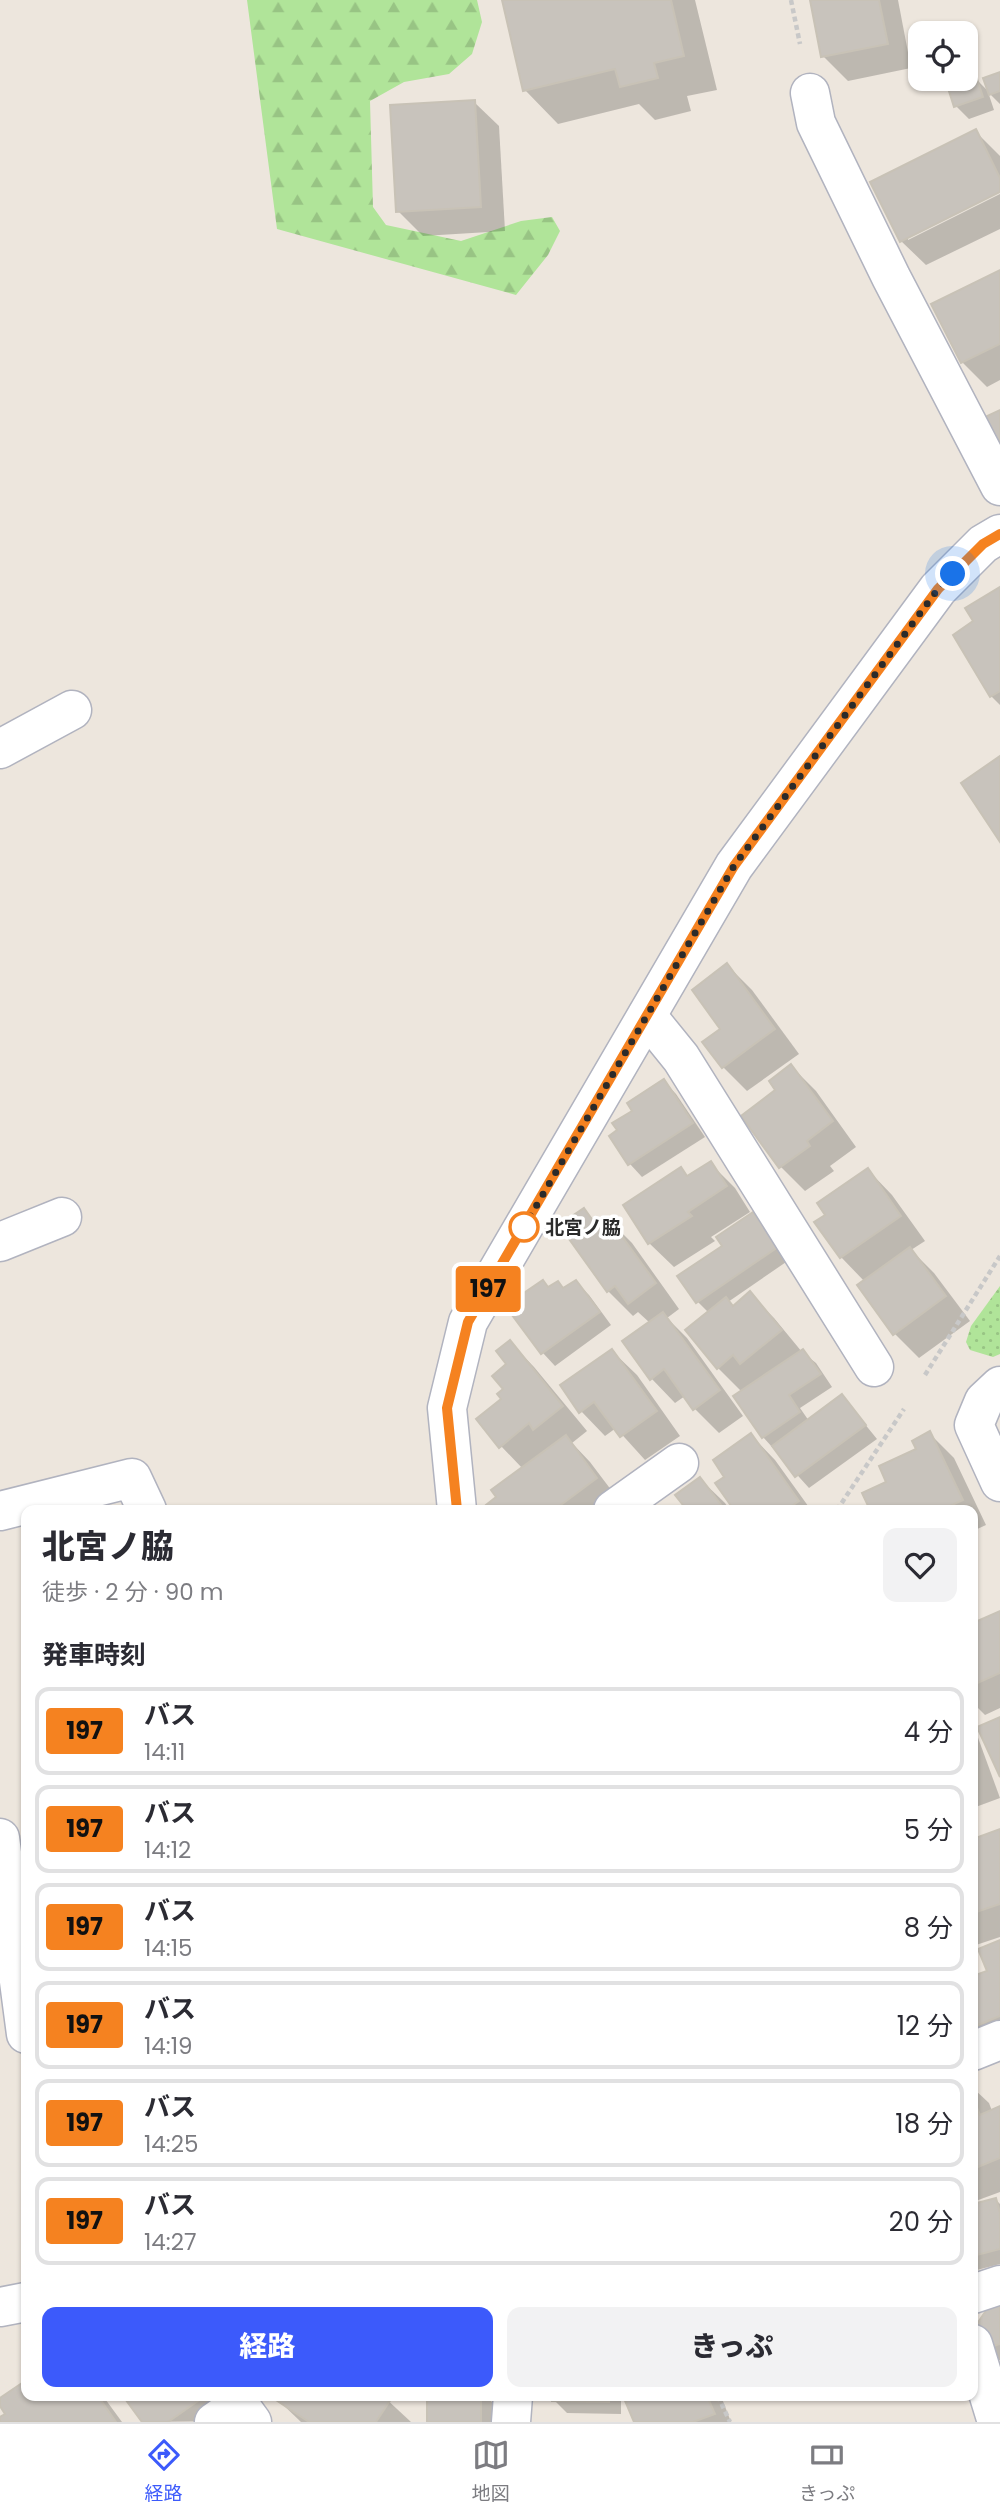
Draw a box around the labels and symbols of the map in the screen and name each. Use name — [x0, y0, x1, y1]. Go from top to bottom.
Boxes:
your location — [935, 556, 970, 591]
marker: 北宮ノ脇 — [509, 1212, 539, 1242]
place label: 北宮ノ脇 — [545, 1214, 621, 1241]
line badge: 197 — [448, 1266, 528, 1312]

